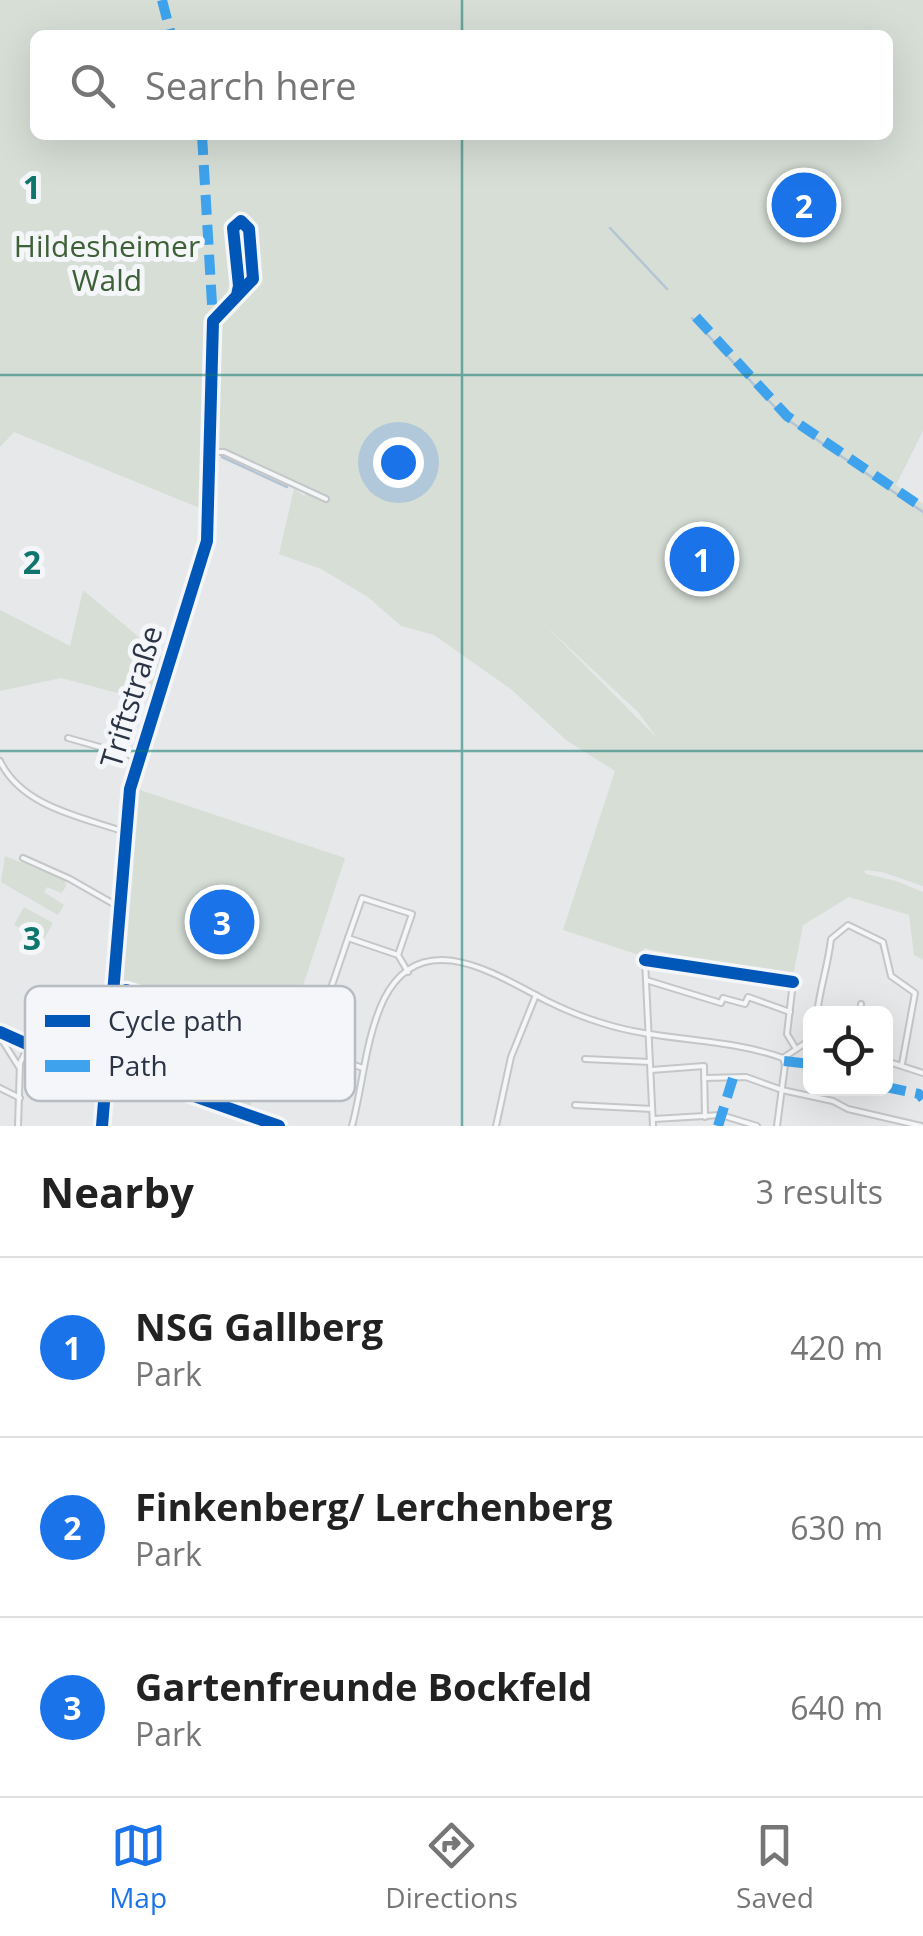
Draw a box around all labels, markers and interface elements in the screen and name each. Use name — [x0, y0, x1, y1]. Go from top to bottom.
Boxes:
search box — [30, 30, 893, 140]
icon: search — [65, 58, 120, 113]
text: Search here — [145, 59, 357, 111]
text: 1 — [23, 165, 41, 208]
pin: 2 — [772, 168, 836, 242]
park label: Hildesheimer Wald — [14, 225, 200, 300]
your location — [373, 437, 424, 488]
pin: 1 — [670, 522, 734, 596]
text: 2 — [23, 540, 41, 583]
street label: Triftstraße — [90, 620, 172, 773]
pin: 3 — [190, 884, 254, 960]
text: 3 — [23, 916, 41, 959]
legend — [25, 986, 355, 1101]
text: Cycle path — [108, 1001, 243, 1039]
map controls — [803, 1006, 893, 1096]
button: locate — [803, 1006, 893, 1096]
text: Path — [108, 1046, 168, 1084]
text: Nearby — [40, 1163, 194, 1220]
text: 3 results — [756, 1170, 883, 1213]
text: NSG Gallberg — [135, 1300, 383, 1352]
text: 1 — [63, 1326, 82, 1369]
text: 420 m — [790, 1326, 883, 1369]
text: Park — [135, 1352, 202, 1395]
text: Finkenberg/ Lerchenberg — [135, 1480, 613, 1532]
text: 2 — [63, 1506, 82, 1549]
text: 630 m — [790, 1506, 883, 1549]
text: Park — [135, 1532, 202, 1575]
text: Gartenfreunde Bockfeld — [135, 1660, 592, 1712]
text: 3 — [63, 1686, 82, 1729]
text: 640 m — [790, 1686, 883, 1729]
text: Park — [135, 1712, 202, 1755]
tab: Map — [109, 1818, 167, 1916]
tab: Directions — [385, 1818, 518, 1916]
tab: Saved — [736, 1818, 814, 1916]

